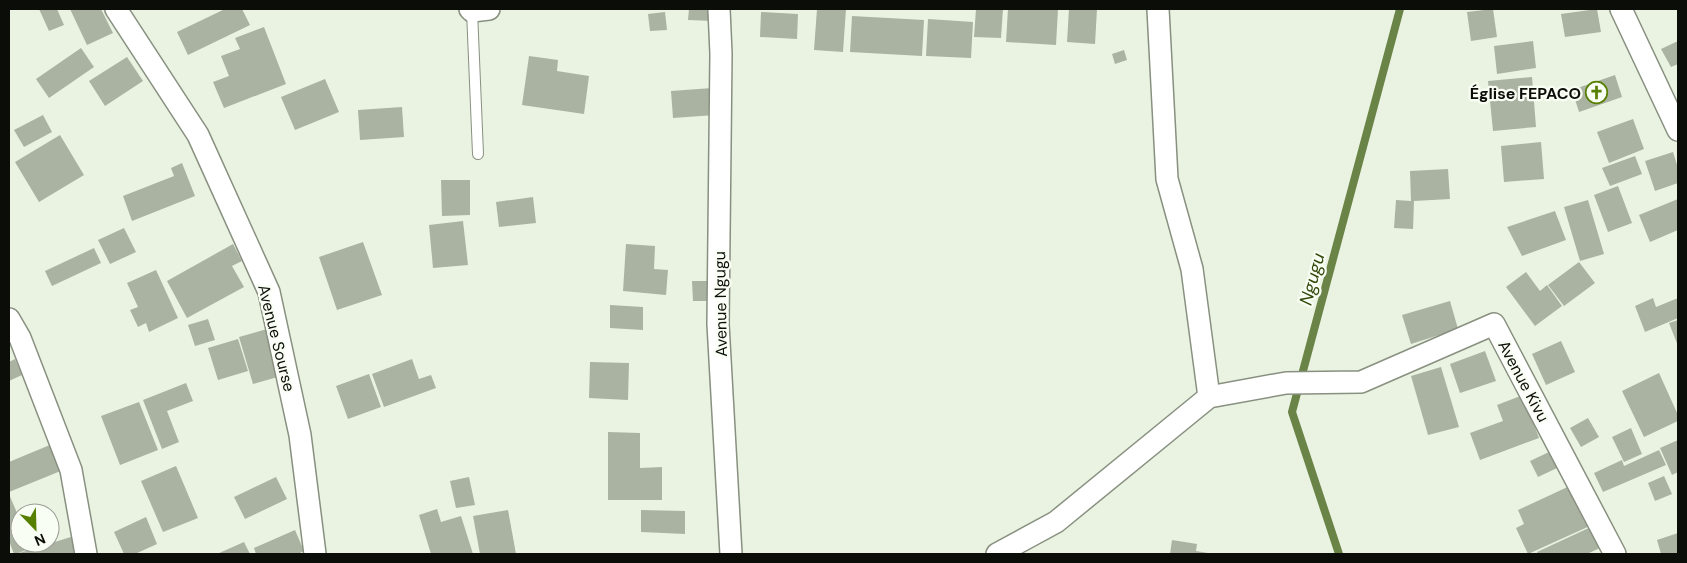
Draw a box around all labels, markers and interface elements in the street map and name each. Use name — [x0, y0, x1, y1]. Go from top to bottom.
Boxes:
church icon: Église FEPACO — [1585, 81, 1609, 105]
place label: Église FEPACO — [1470, 83, 1581, 104]
water label: Ngugu — [1294, 250, 1330, 308]
street label: Avenue Ngugu — [709, 251, 732, 357]
street label: Avenue Sourse — [253, 282, 300, 394]
street label: Avenue Kivu — [1493, 337, 1554, 426]
north arrow — [10, 503, 60, 553]
text: N — [32, 530, 48, 550]

